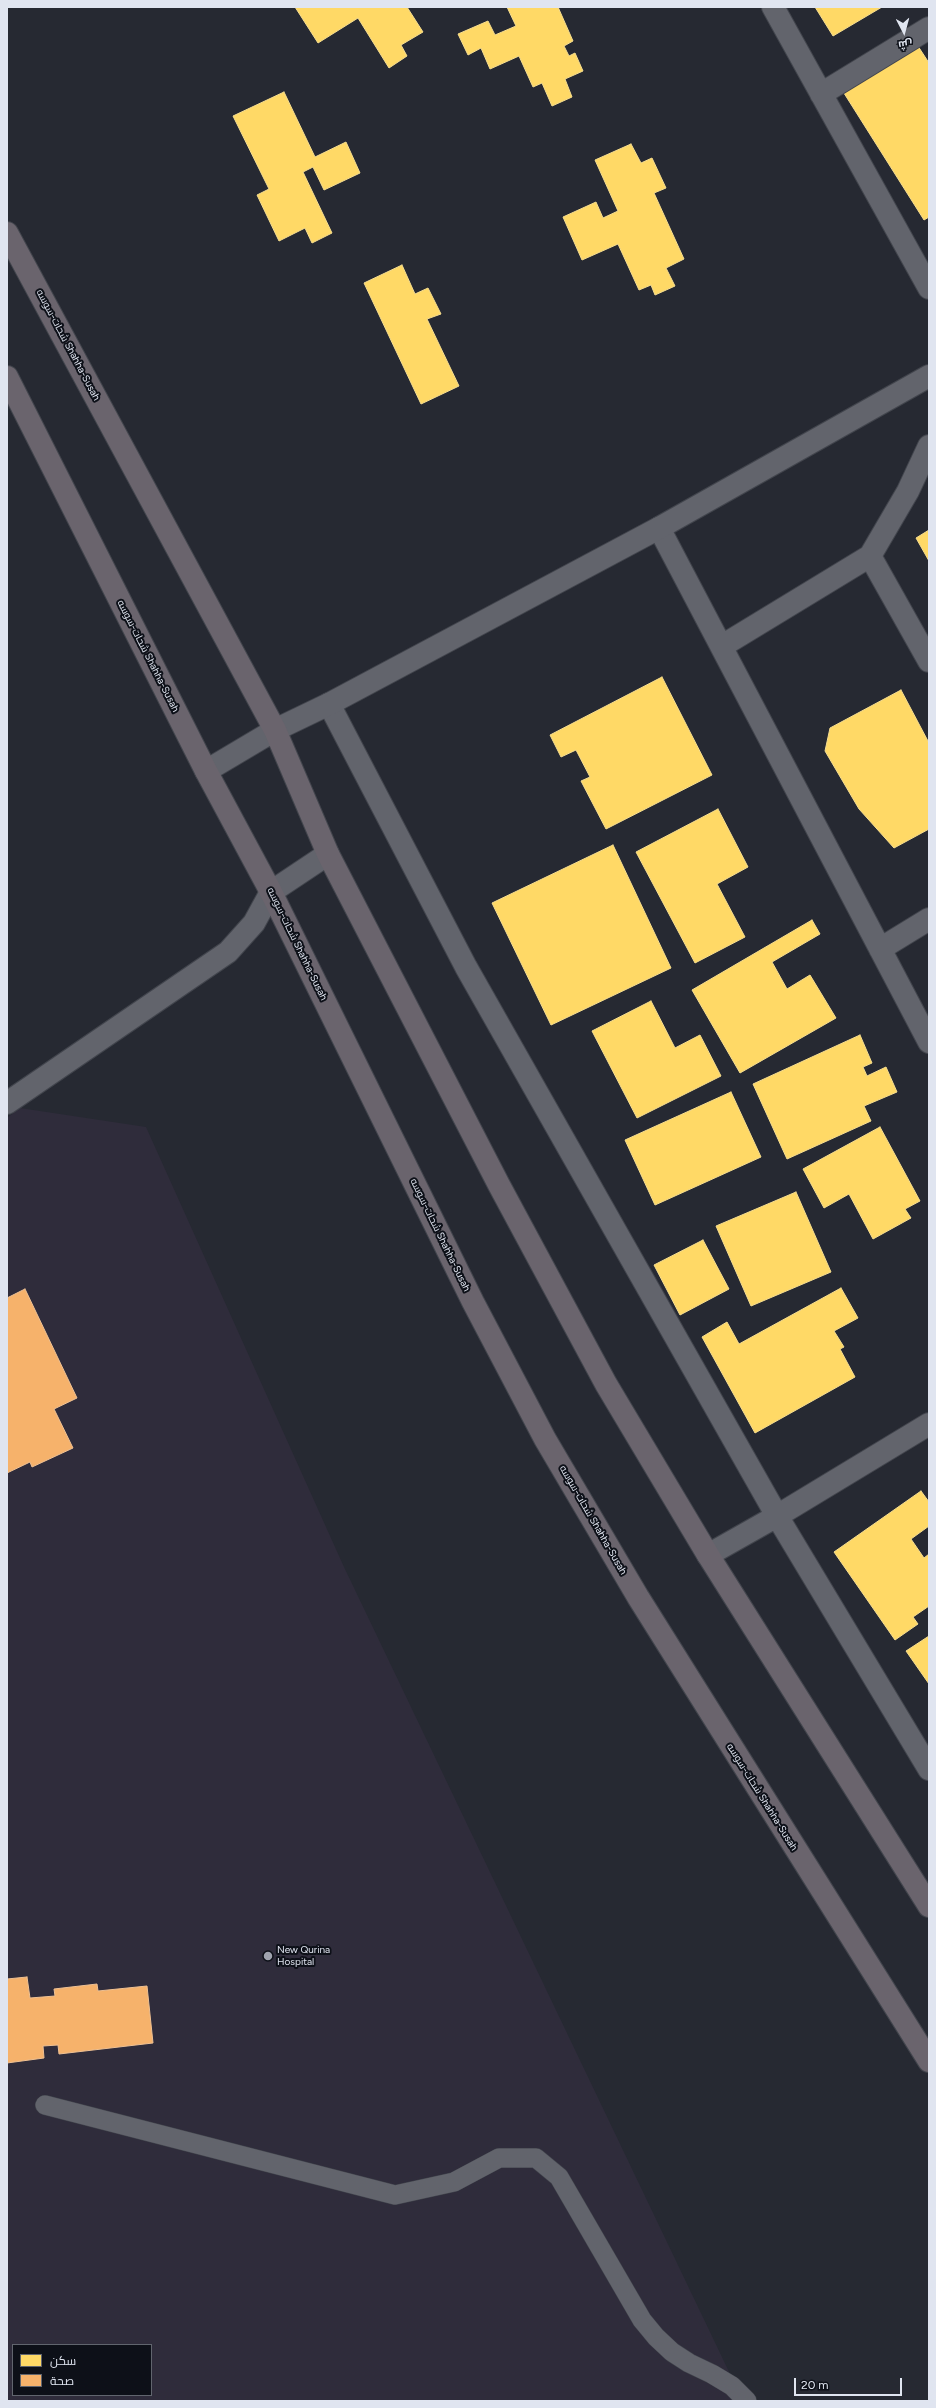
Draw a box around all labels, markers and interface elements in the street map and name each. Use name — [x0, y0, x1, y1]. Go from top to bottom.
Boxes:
north arrow — [884, 12, 924, 52]
text: ش — [898, 37, 913, 52]
street label: شحات-سوسه Shahha-Susah — [34, 287, 102, 403]
street label: شحات-سوسه Shahha-Susah — [114, 598, 182, 714]
street label: شحات-سوسه Shahha-Susah — [264, 886, 330, 1002]
street label: شحات-سوسه Shahha-Susah — [407, 1177, 473, 1293]
street label: شحات-سوسه Shahha-Susah — [557, 1463, 629, 1577]
street label: شحات-سوسه Shahha-Susah — [724, 1741, 800, 1853]
place label: New Qurina Hospital — [277, 1944, 330, 1968]
marker: New Qurina Hospital — [262, 1950, 274, 1962]
legend — [12, 2344, 152, 2396]
text: سكن — [50, 2354, 76, 2368]
scale bar — [796, 2370, 904, 2396]
text: صحة — [50, 2374, 74, 2388]
text: 20 m — [801, 2378, 829, 2392]

